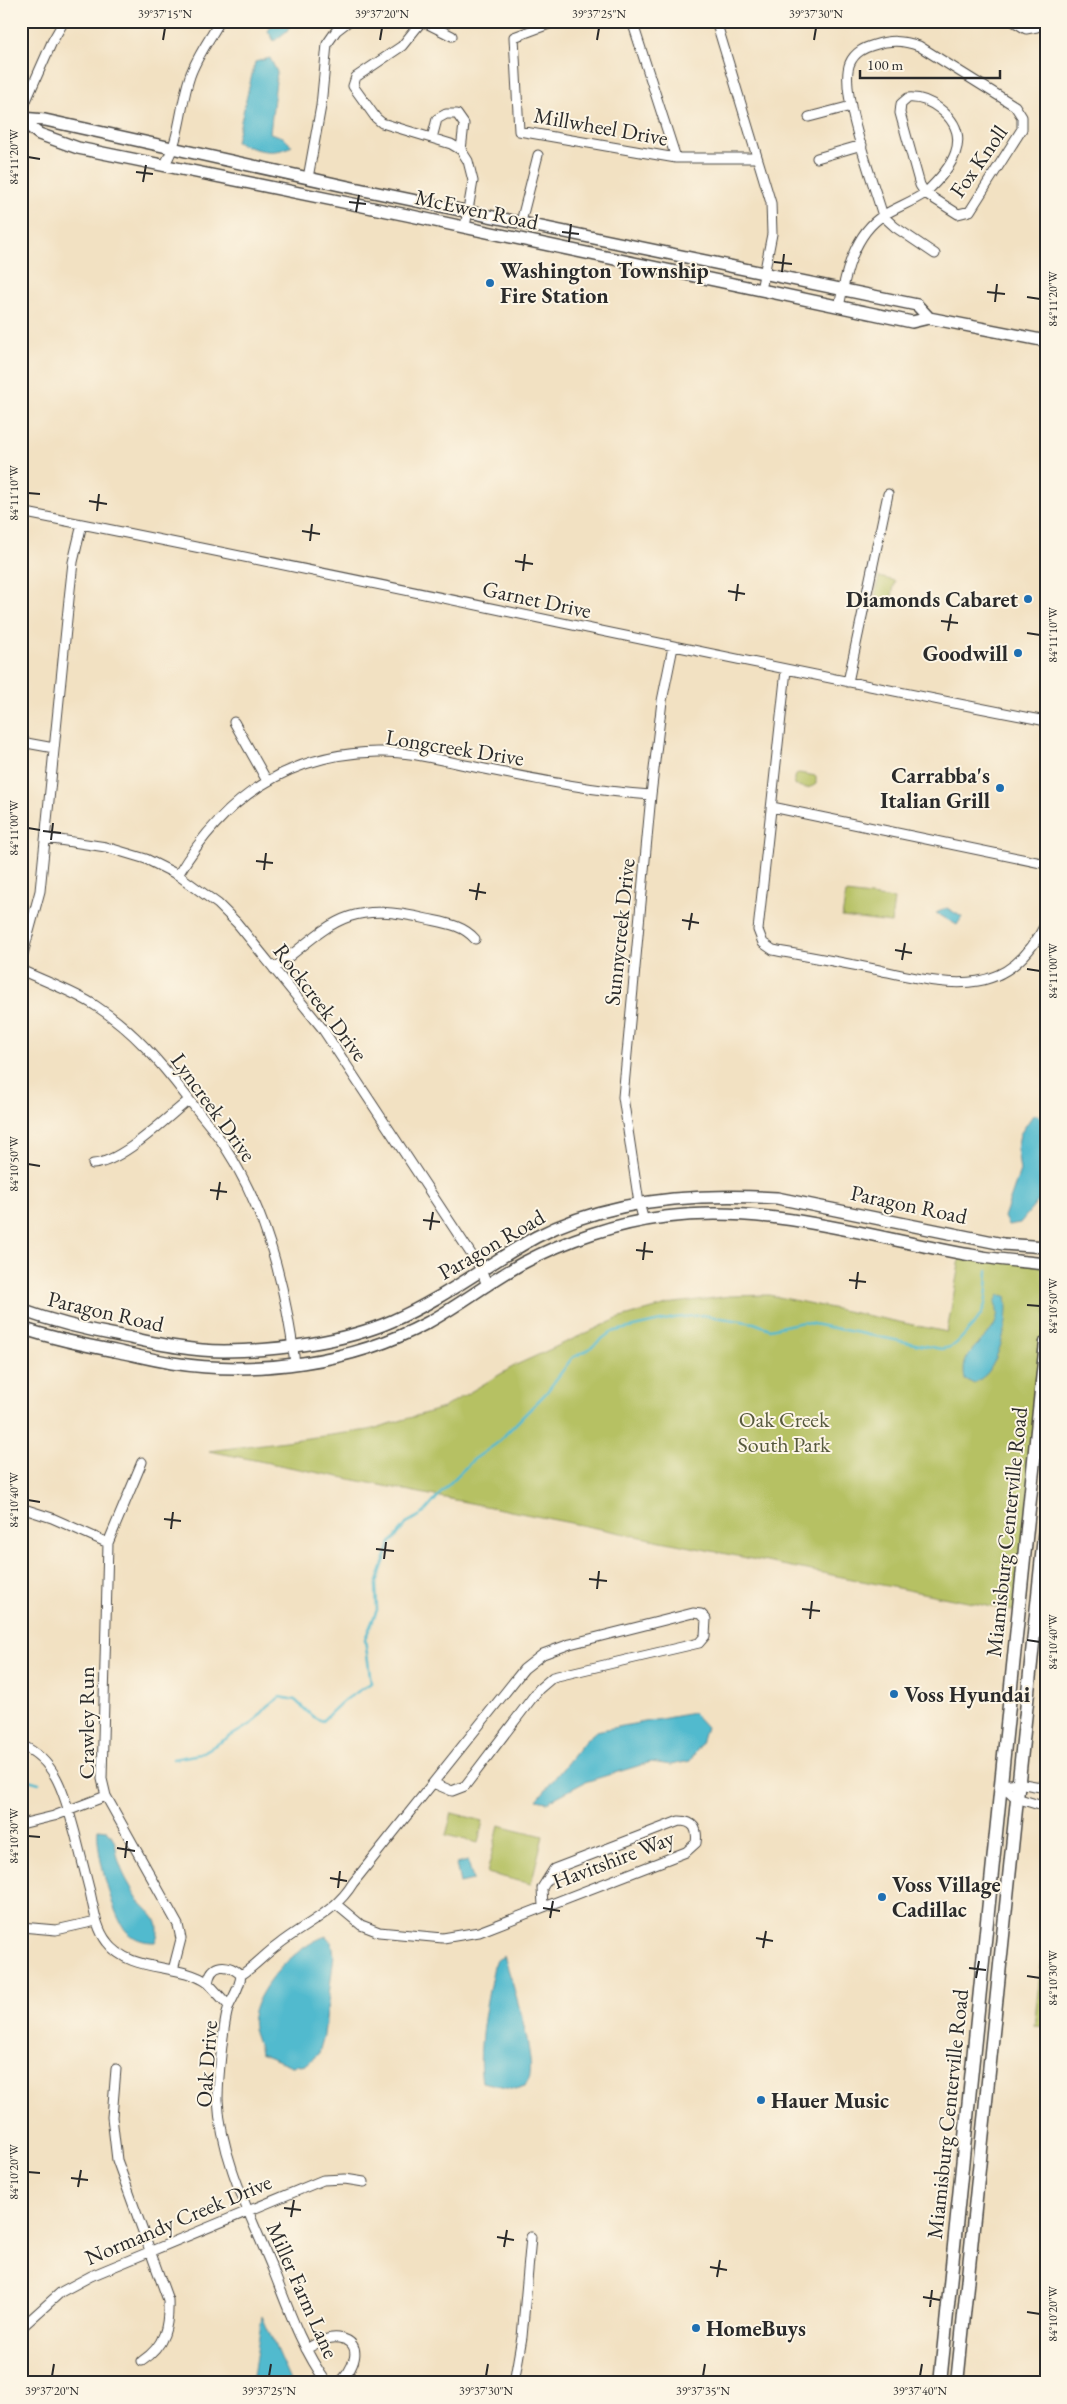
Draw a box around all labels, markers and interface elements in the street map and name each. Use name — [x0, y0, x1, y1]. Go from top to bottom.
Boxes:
text: 39°37'15"N — [138, 6, 192, 22]
text: 39°37'20"N — [355, 6, 409, 22]
text: 39°37'25"N — [572, 6, 626, 22]
text: 39°37'30"N — [789, 6, 843, 22]
scale bar — [860, 48, 1000, 80]
text: 100 m — [867, 55, 904, 74]
street label: Millwheel Drive — [532, 100, 671, 153]
street label: Fox Knoll — [943, 119, 1014, 203]
text: 84°11'20"W — [6, 128, 22, 185]
street label: McEwen Road — [413, 182, 542, 237]
place label: Washington Township Fire Station — [500, 256, 709, 310]
text: 84°11'20"W — [1045, 270, 1061, 327]
marker: Washington Township Fire Station — [484, 277, 496, 289]
text: 84°11'10"W — [6, 464, 22, 521]
street label: Garnet Drive — [480, 574, 594, 625]
place label: Diamonds Cabaret — [846, 585, 1019, 614]
marker: Diamonds Cabaret — [1022, 593, 1034, 605]
text: 84°11'10"W — [1045, 606, 1061, 663]
place label: Goodwill — [923, 639, 1008, 668]
marker: Goodwill — [1012, 647, 1024, 659]
street label: Longcreek Drive — [384, 722, 527, 773]
place label: Carrabba's Italian Grill — [880, 761, 990, 815]
marker: Carrabba's Italian Grill — [994, 782, 1006, 794]
text: 84°11'00"W — [6, 799, 22, 856]
street label: Sunnycreek Drive — [597, 857, 642, 1007]
street label: Rockcreek Drive — [267, 937, 375, 1067]
text: 84°11'00"W — [1045, 942, 1061, 999]
street label: Lyncreek Drive — [164, 1047, 263, 1168]
text: 84°10'50"W — [6, 1135, 22, 1192]
street label: Paragon Road — [848, 1178, 971, 1231]
street label: Paragon Road — [433, 1202, 551, 1287]
text: 84°10'50"W — [1045, 1277, 1061, 1334]
street label: Paragon Road — [45, 1284, 168, 1339]
park label: Oak Creek South Park — [738, 1405, 831, 1459]
street label: Miamisburg Centerville Road — [979, 1405, 1034, 1658]
text: 84°10'40"W — [6, 1471, 22, 1528]
text: 84°10'40"W — [1045, 1613, 1061, 1670]
street label: Crawley Run — [72, 1666, 101, 1780]
place label: Voss Hyundai — [904, 1680, 1031, 1709]
marker: Voss Hyundai — [888, 1688, 900, 1700]
text: 84°10'30"W — [6, 1807, 22, 1864]
street label: Havitshire Way — [548, 1823, 679, 1896]
place label: Voss Village Cadillac — [892, 1870, 1001, 1924]
marker: Voss Village Cadillac — [876, 1891, 888, 1903]
text: 84°10'30"W — [1045, 1949, 1061, 2006]
street label: Miamisburg Centerville Road — [920, 1987, 975, 2240]
street label: Oak Drive — [189, 2019, 224, 2109]
place label: Hauer Music — [771, 2086, 889, 2115]
marker: Hauer Music — [755, 2094, 767, 2106]
text: 84°10'20"W — [6, 2143, 22, 2200]
street label: Normandy Creek Drive — [80, 2167, 276, 2272]
street label: Miller Farm Lane — [260, 2218, 346, 2363]
text: 84°10'20"W — [1045, 2285, 1061, 2342]
place label: HomeBuys — [706, 2314, 806, 2343]
marker: HomeBuys — [690, 2322, 702, 2334]
text: 39°37'20"N — [25, 2383, 79, 2399]
text: 39°37'25"N — [242, 2383, 296, 2399]
text: 39°37'30"N — [459, 2383, 513, 2399]
text: 39°37'35"N — [676, 2383, 730, 2399]
text: 39°37'40"N — [893, 2383, 947, 2399]

